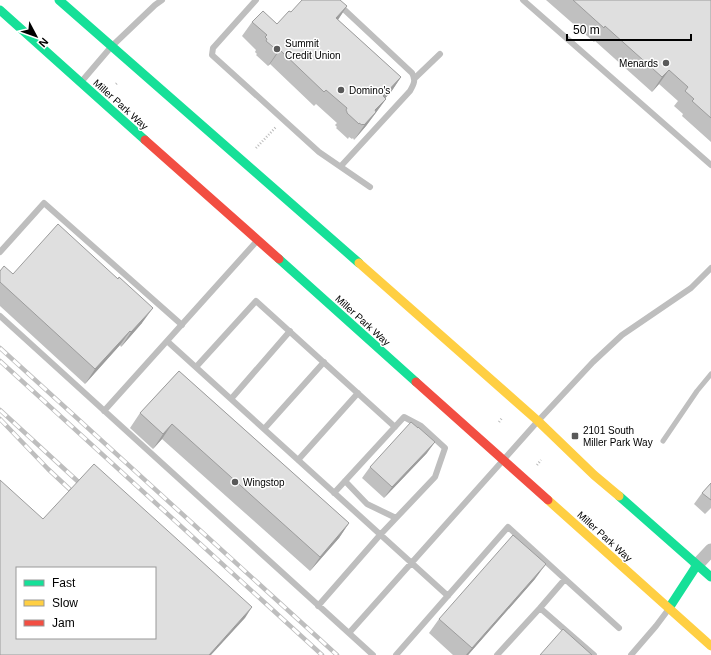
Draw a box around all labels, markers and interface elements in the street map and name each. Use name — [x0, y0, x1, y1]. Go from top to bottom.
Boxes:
north arrow — [16, 16, 56, 56]
scale bar — [567, 16, 691, 42]
text: 50 m — [573, 23, 600, 37]
text: N — [36, 36, 51, 50]
place label: Summit Credit Union — [285, 38, 341, 61]
marker: Summit Credit Union — [272, 44, 282, 54]
place label: Menards — [619, 58, 658, 69]
marker: Menards — [661, 58, 671, 68]
street label: Miller Park Way — [91, 77, 150, 132]
marker: Domino's — [336, 85, 346, 95]
place label: Domino's — [349, 85, 390, 96]
street label: Miller Park Way — [333, 293, 392, 348]
place label: 2101 South Miller Park Way — [583, 425, 653, 448]
marker: 2101 South Miller Park Way — [570, 431, 580, 441]
marker: Wingstop — [230, 477, 240, 487]
place label: Wingstop — [243, 477, 285, 488]
street label: Miller Park Way — [575, 509, 634, 564]
legend — [16, 567, 156, 639]
text: Fast — [52, 576, 76, 590]
text: Slow — [52, 596, 78, 610]
text: Jam — [52, 616, 75, 630]

